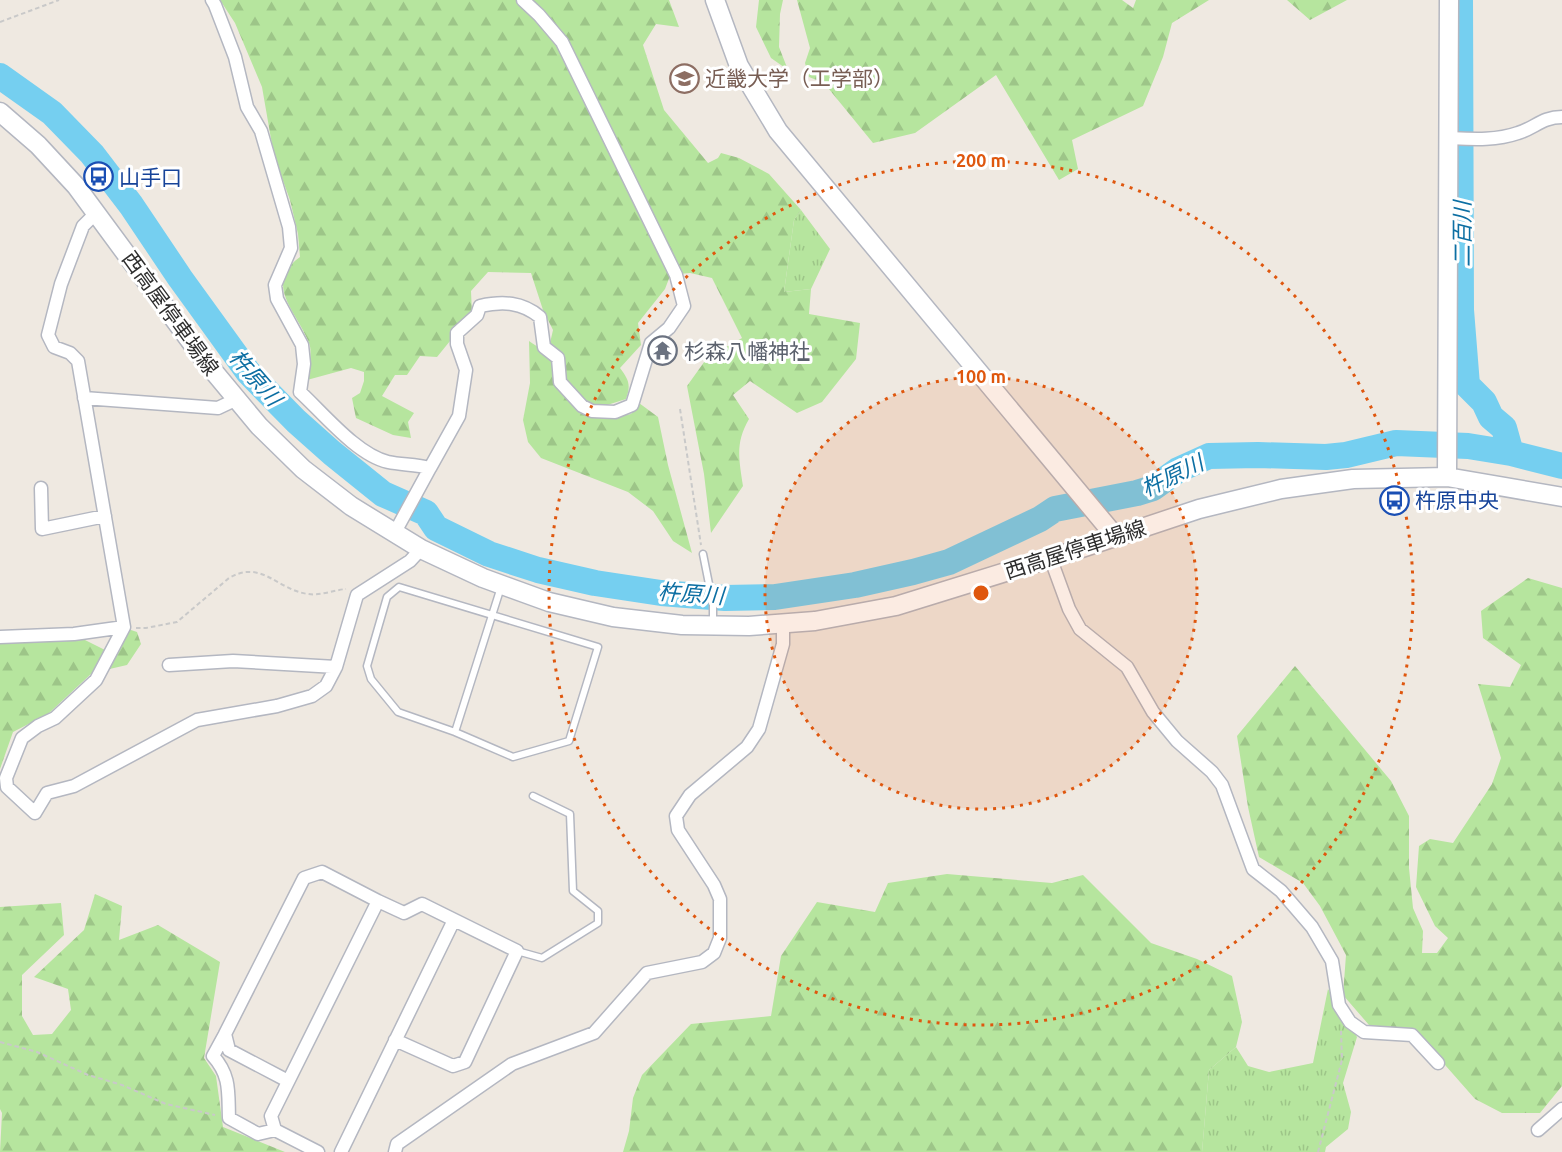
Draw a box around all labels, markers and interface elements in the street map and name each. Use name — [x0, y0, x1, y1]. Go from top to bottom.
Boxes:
school or university icon: 近畿大学（工学部） — [668, 62, 700, 94]
place label: 近畿大学（工学部） — [705, 66, 894, 90]
text: 200 m — [956, 150, 1006, 170]
bus stop icon: 山手口 — [82, 161, 114, 193]
place label: 山手口 — [119, 165, 182, 189]
water label: 二百川 — [1449, 199, 1474, 267]
street label: 西高屋停車場線 — [118, 246, 224, 380]
temple icon: 杉森八幡神社 — [647, 335, 679, 367]
place label: 杉森八幡神社 — [684, 339, 810, 363]
water label: 杵原川 — [225, 344, 288, 412]
text: 100 m — [956, 366, 1006, 386]
water label: 杵原川 — [1137, 448, 1209, 501]
bus stop icon: 杵原中央 — [1378, 484, 1410, 516]
place label: 杵原中央 — [1415, 488, 1499, 512]
street label: 西高屋停車場線 — [1001, 515, 1149, 583]
water label: 杵原川 — [657, 578, 727, 608]
centre of rings — [971, 583, 991, 603]

